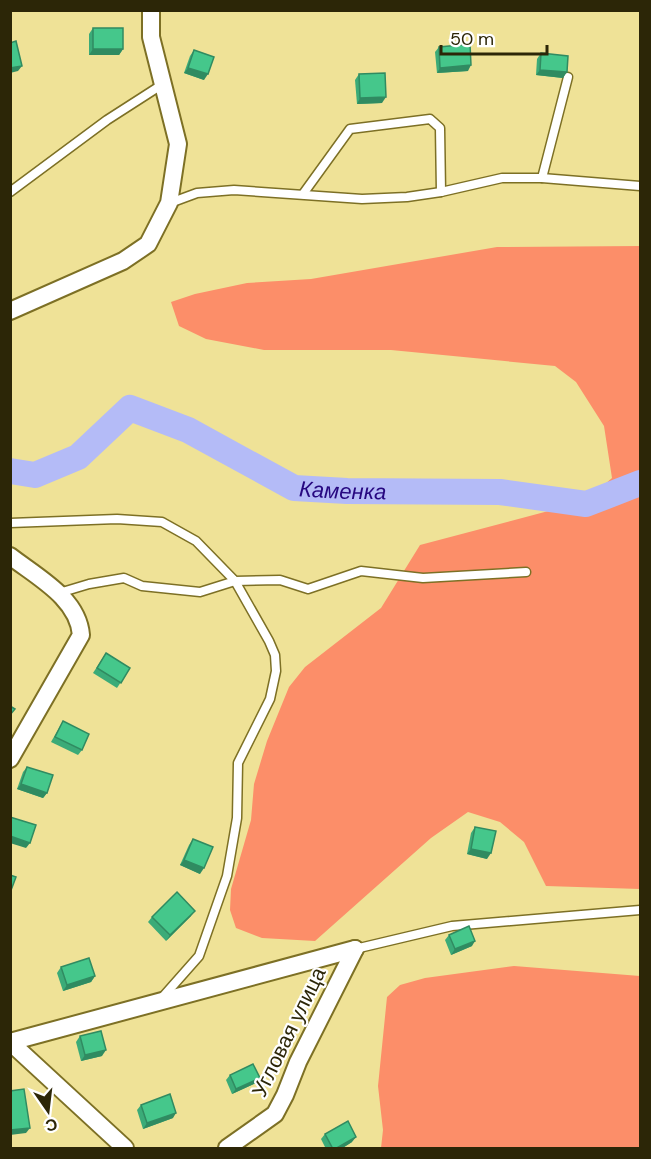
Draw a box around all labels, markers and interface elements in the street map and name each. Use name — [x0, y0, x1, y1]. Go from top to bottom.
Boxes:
scale bar — [441, 18, 548, 56]
text: 50 m — [450, 27, 494, 51]
water label: Каменка — [298, 474, 386, 506]
street label: Угловая улица — [245, 962, 333, 1102]
north arrow — [18, 1081, 78, 1141]
text: С — [43, 1113, 60, 1137]

